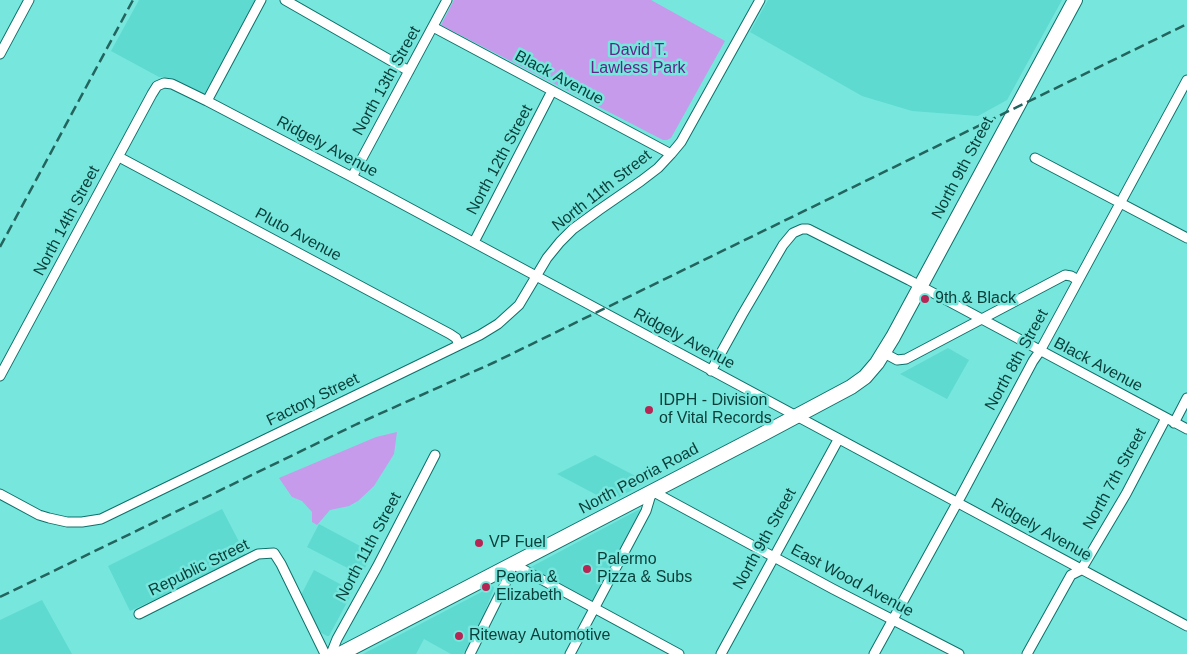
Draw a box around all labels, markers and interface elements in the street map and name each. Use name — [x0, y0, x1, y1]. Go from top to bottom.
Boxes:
street label: North 13th Street — [349, 23, 425, 139]
park label: David T. Lawless Park — [590, 41, 686, 79]
street label: Black Avenue — [511, 47, 607, 109]
street label: North 12th Street — [463, 102, 537, 218]
street label: Ridgely Avenue — [273, 112, 381, 182]
street label: North 9th Street — [928, 114, 998, 222]
street label: North 11th Street — [549, 146, 655, 236]
street label: North 14th Street — [30, 163, 104, 279]
street label: Pluto Avenue — [252, 204, 344, 266]
place label: 9th & Black — [935, 289, 1016, 309]
marker: 9th & Black — [919, 293, 931, 305]
street label: Ridgely Avenue — [630, 304, 738, 374]
street label: North 8th Street — [981, 306, 1053, 414]
street label: Black Avenue — [1050, 334, 1146, 396]
street label: Factory Street — [264, 369, 362, 431]
place label: IDPH - Division of Vital Records — [659, 391, 772, 429]
marker: IDPH - Division of Vital Records — [643, 404, 655, 416]
street label: North 7th Street — [1079, 425, 1151, 533]
street label: North Peoria Road — [576, 439, 702, 519]
street label: North 9th Street — [729, 485, 801, 593]
street label: North 11th Street — [332, 489, 406, 605]
street label: Ridgely Avenue — [987, 495, 1095, 565]
place label: VP Fuel — [489, 533, 546, 553]
street label: Republic Street — [146, 535, 252, 601]
marker: VP Fuel — [473, 537, 485, 549]
street label: East Wood Avenue — [787, 541, 917, 621]
place label: Palermo Pizza & Subs — [597, 550, 692, 588]
marker: Palermo Pizza & Subs — [581, 563, 593, 575]
place label: Peoria & Elizabeth — [496, 568, 562, 606]
marker: Peoria & Elizabeth — [480, 581, 492, 593]
place label: Riteway Automotive — [469, 626, 610, 646]
marker: Riteway Automotive — [453, 630, 465, 642]

